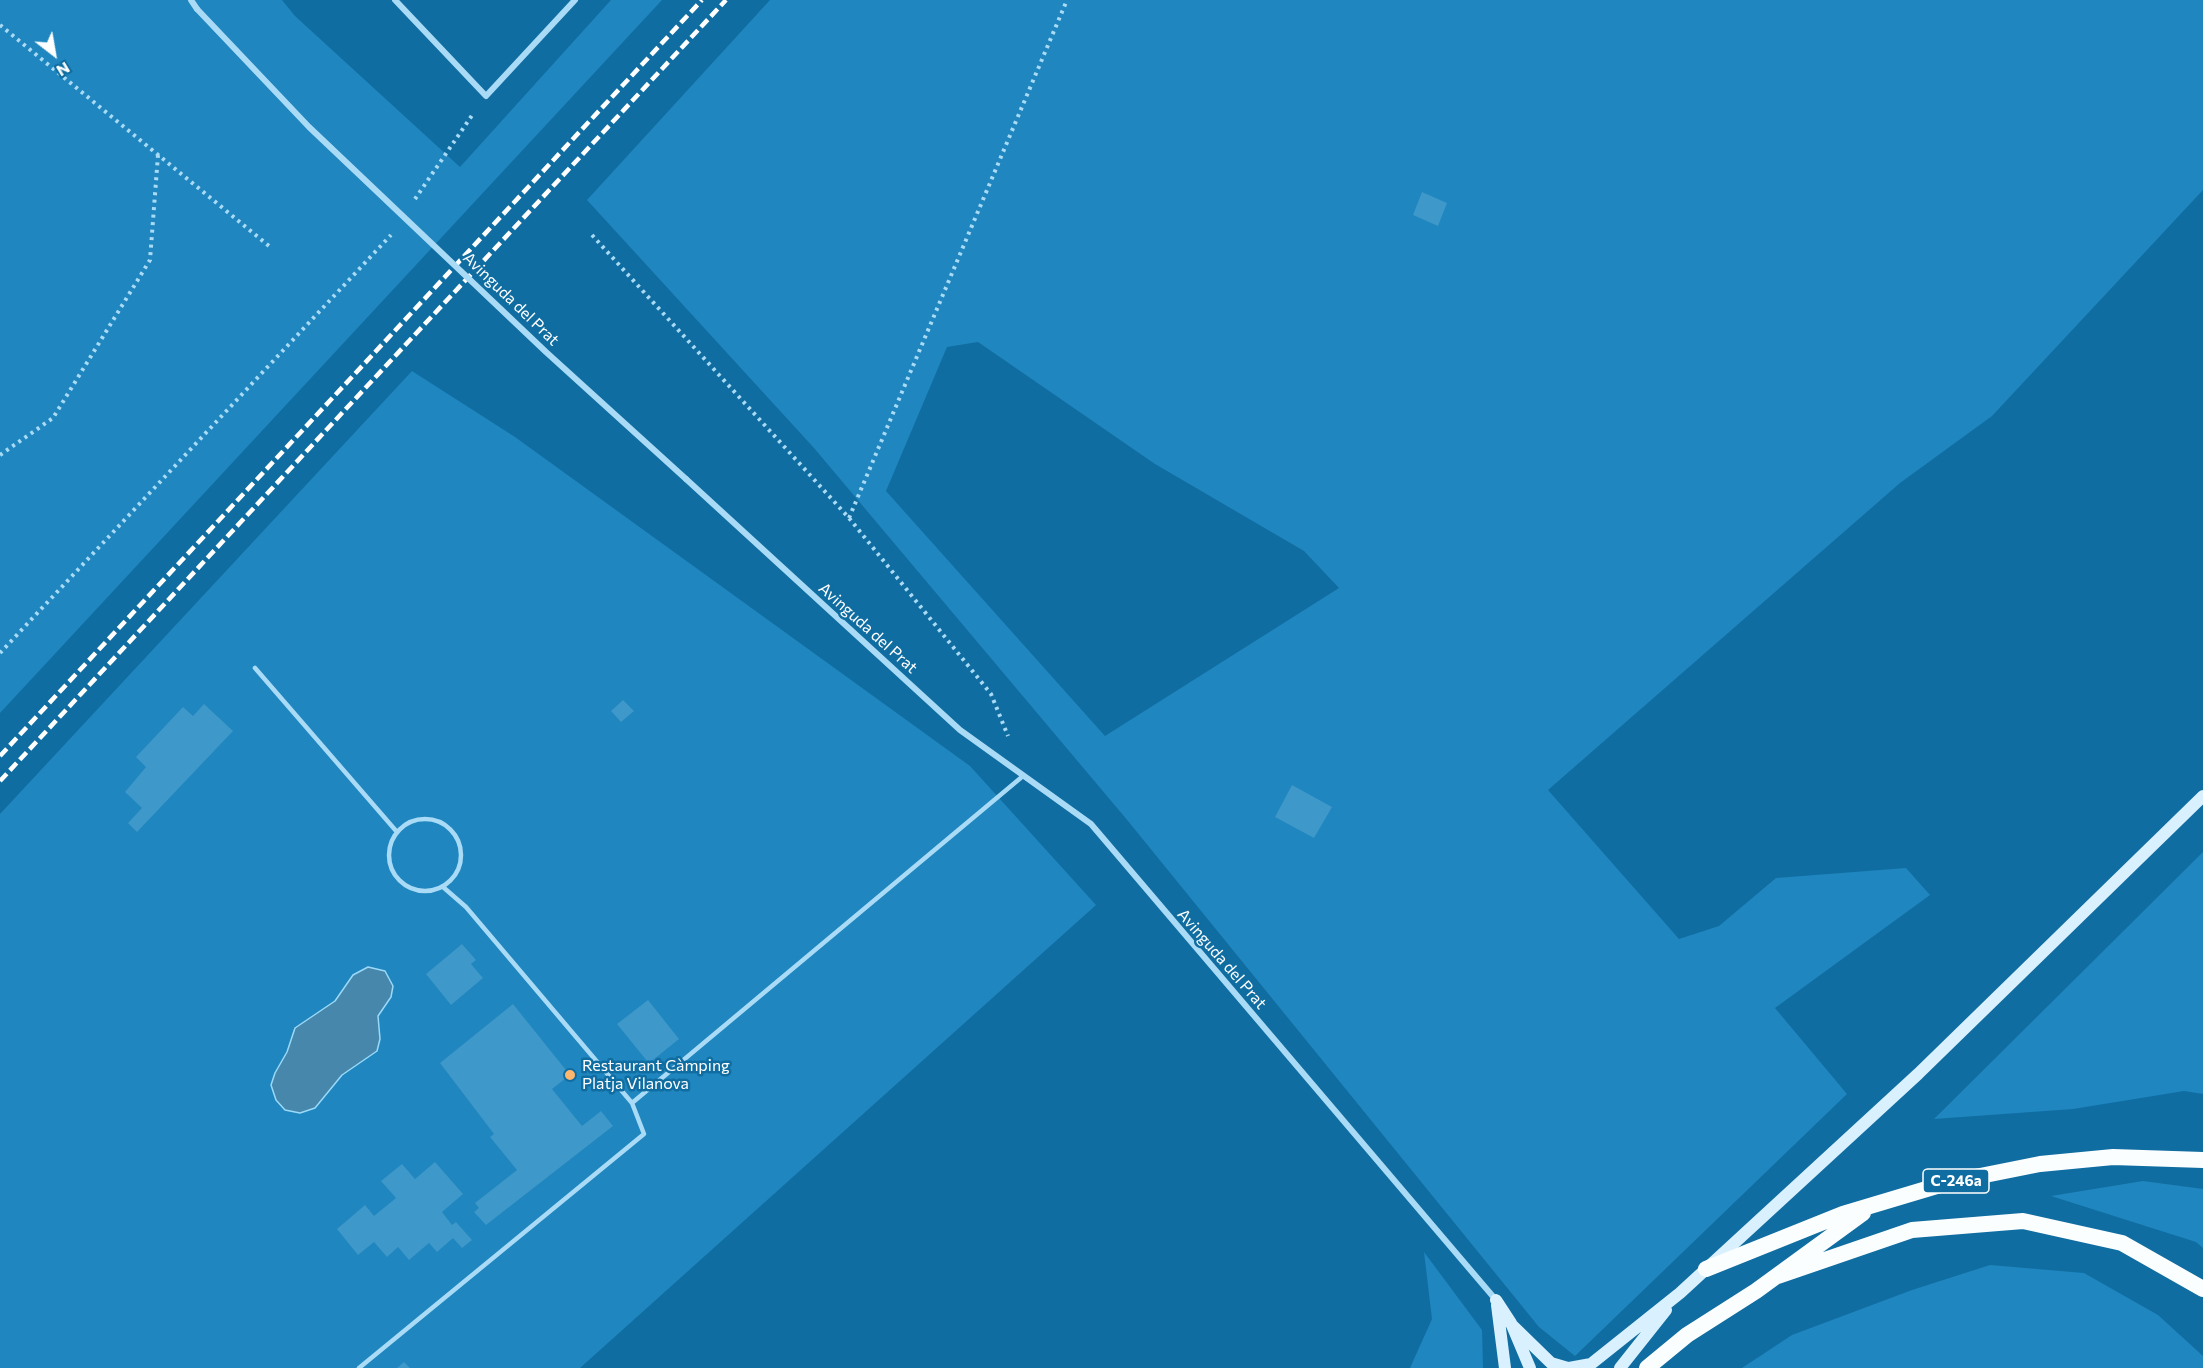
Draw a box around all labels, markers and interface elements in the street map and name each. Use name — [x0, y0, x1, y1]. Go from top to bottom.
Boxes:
north arrow — [24, 24, 84, 84]
text: N — [53, 59, 74, 81]
street label: Avinguda del Prat — [459, 248, 563, 350]
street label: Avinguda del Prat — [815, 579, 921, 677]
street label: Avinguda del Prat — [1173, 905, 1271, 1013]
place label: Restaurant Càmping Platja Vilanova — [582, 1056, 730, 1094]
marker: Restaurant Càmping Platja Vilanova — [563, 1068, 577, 1082]
road number: C-246a — [1923, 1169, 1989, 1193]

